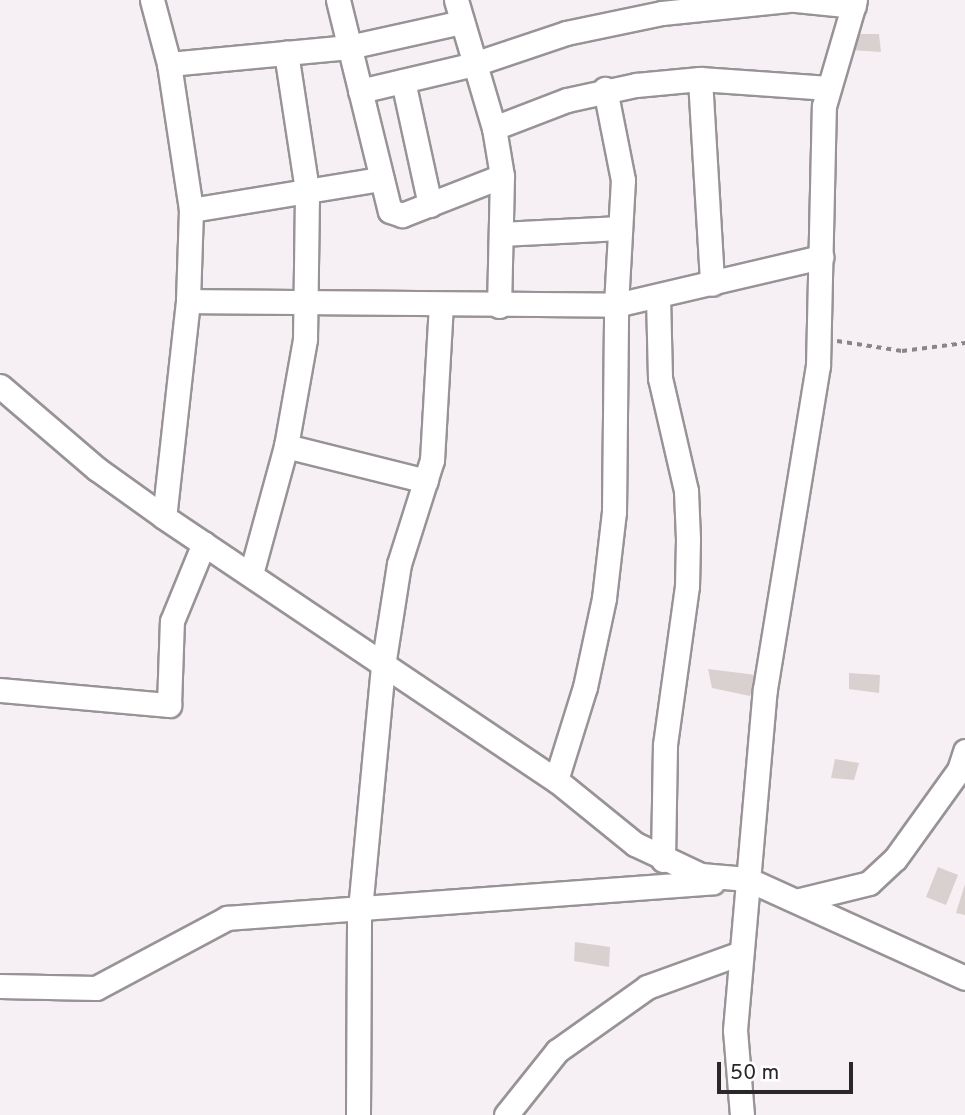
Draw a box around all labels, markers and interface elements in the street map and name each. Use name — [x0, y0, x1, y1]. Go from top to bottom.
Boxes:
scale bar — [720, 1048, 856, 1092]
text: 50 m — [730, 1060, 779, 1087]

